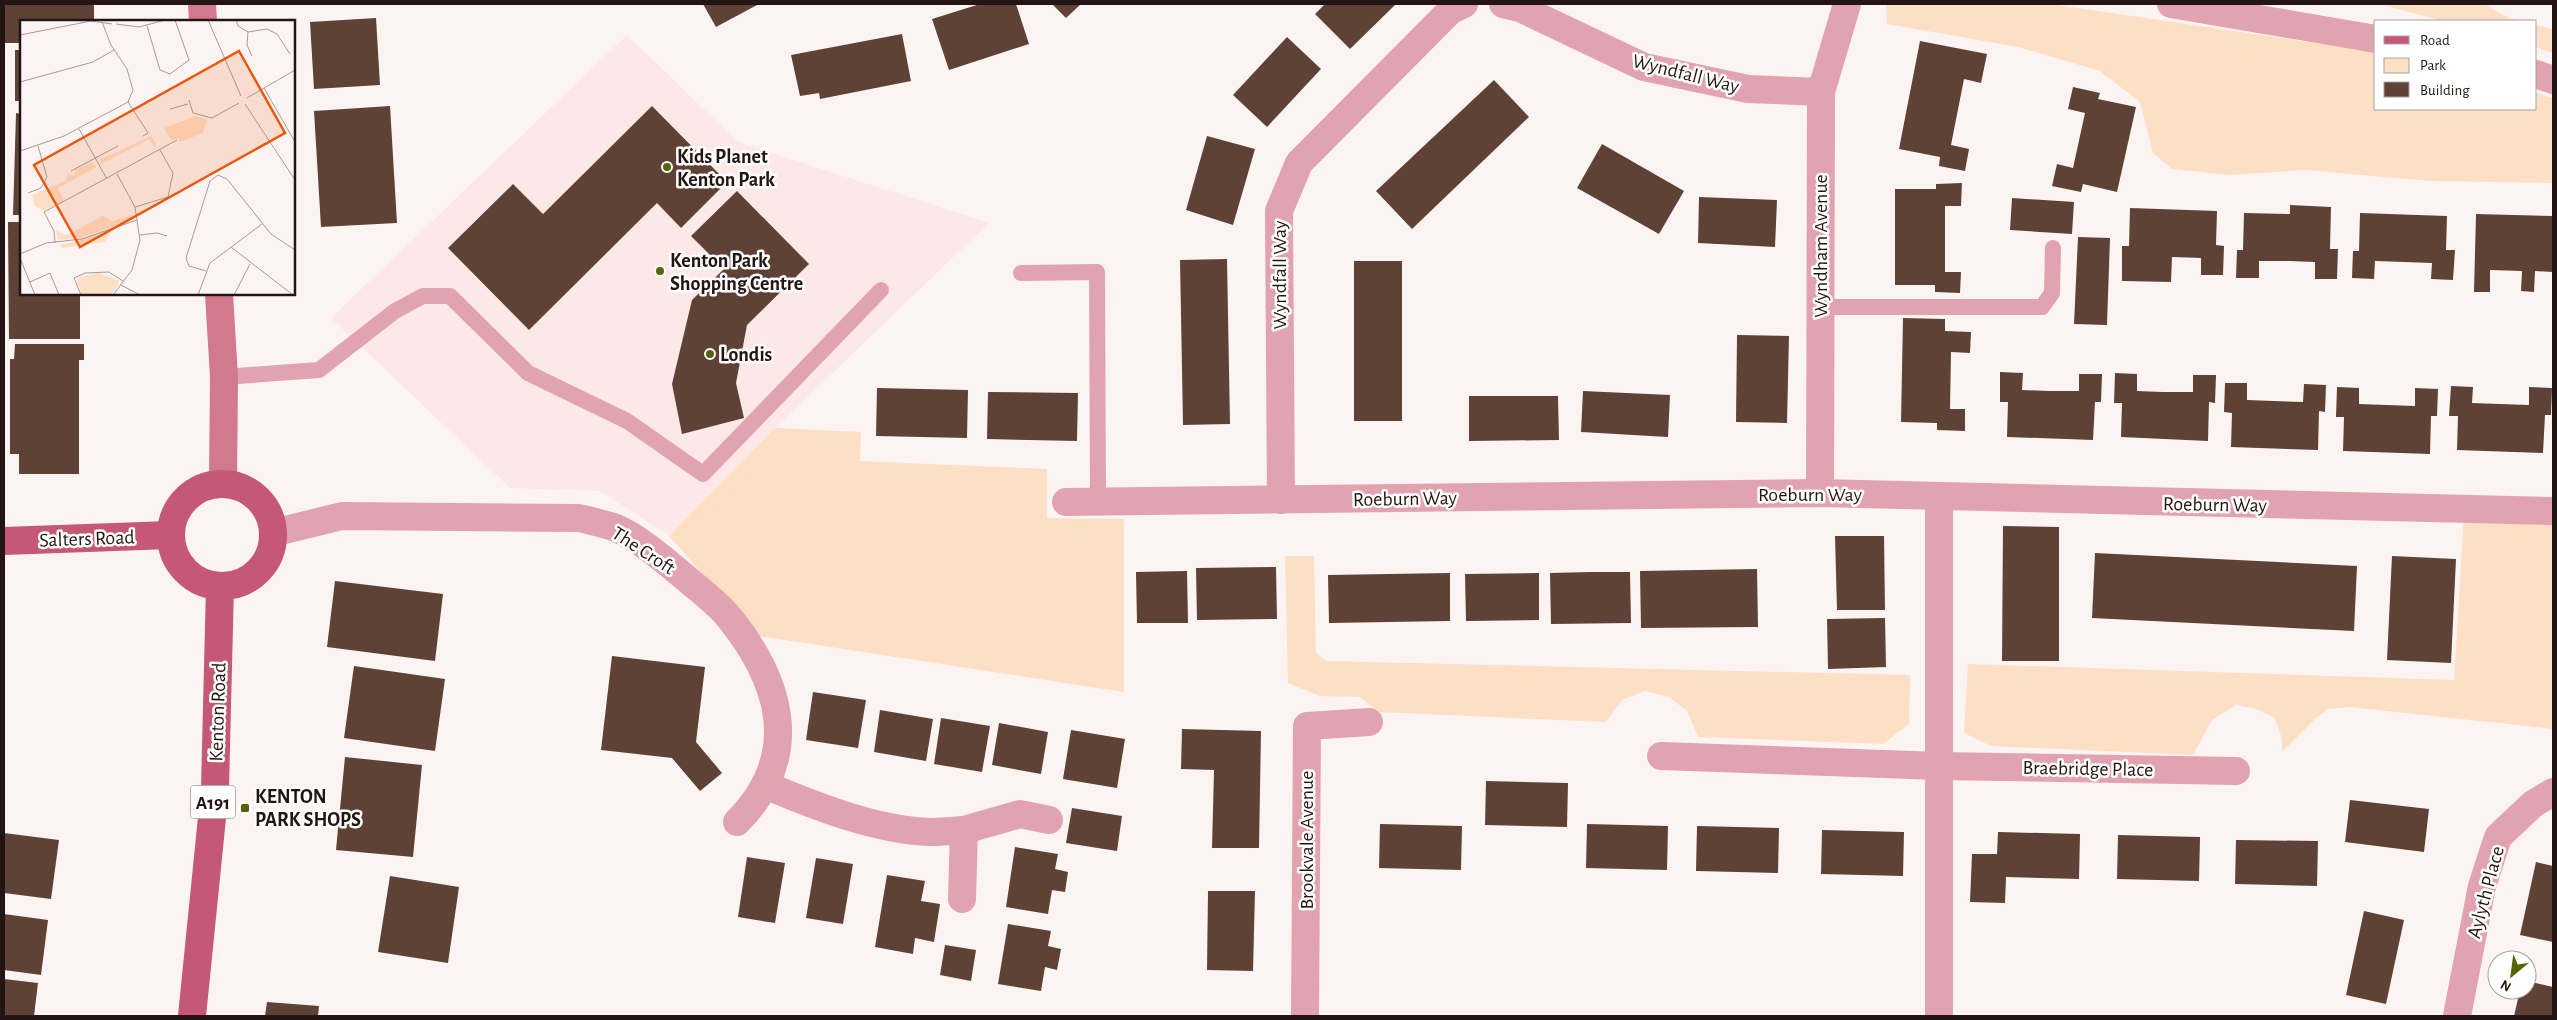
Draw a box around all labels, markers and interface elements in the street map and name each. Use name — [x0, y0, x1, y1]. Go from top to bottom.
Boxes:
inset map — [20, 20, 295, 295]
legend — [2374, 20, 2537, 110]
text: Road — [2420, 33, 2450, 48]
street label: Wyndfall Way — [1630, 51, 1742, 97]
text: Park — [2420, 58, 2446, 73]
text: Building — [2420, 83, 2470, 98]
place label: Kids Planet Kenton Park — [677, 147, 775, 190]
marker: Kids Planet Kenton Park — [661, 161, 673, 173]
street label: Wyndham Avenue — [1811, 174, 1831, 318]
street label: Wyndfall Way — [1270, 220, 1290, 330]
place label: Kenton Park Shopping Centre — [670, 251, 803, 294]
marker: Kenton Park Shopping Centre — [654, 265, 666, 277]
place label: Londis — [720, 345, 773, 365]
marker: Londis — [704, 348, 716, 360]
street label: Roeburn Way — [1758, 485, 1862, 505]
street label: Roeburn Way — [1353, 488, 1458, 510]
street label: Roeburn Way — [2163, 494, 2268, 516]
street label: The Croft — [608, 523, 679, 579]
street label: Salters Road — [39, 527, 135, 551]
street label: Kenton Road — [206, 662, 230, 762]
street label: Braebridge Place — [2022, 758, 2154, 780]
street label: Brookvale Avenue — [1297, 771, 1317, 909]
road number: A191 — [190, 786, 236, 819]
place label: KENTON PARK SHOPS — [255, 787, 361, 830]
marker: KENTON PARK SHOPS — [239, 802, 251, 814]
street label: Aylyth Place — [2464, 844, 2508, 941]
north arrow — [2487, 950, 2537, 1000]
text: N — [2499, 977, 2514, 994]

